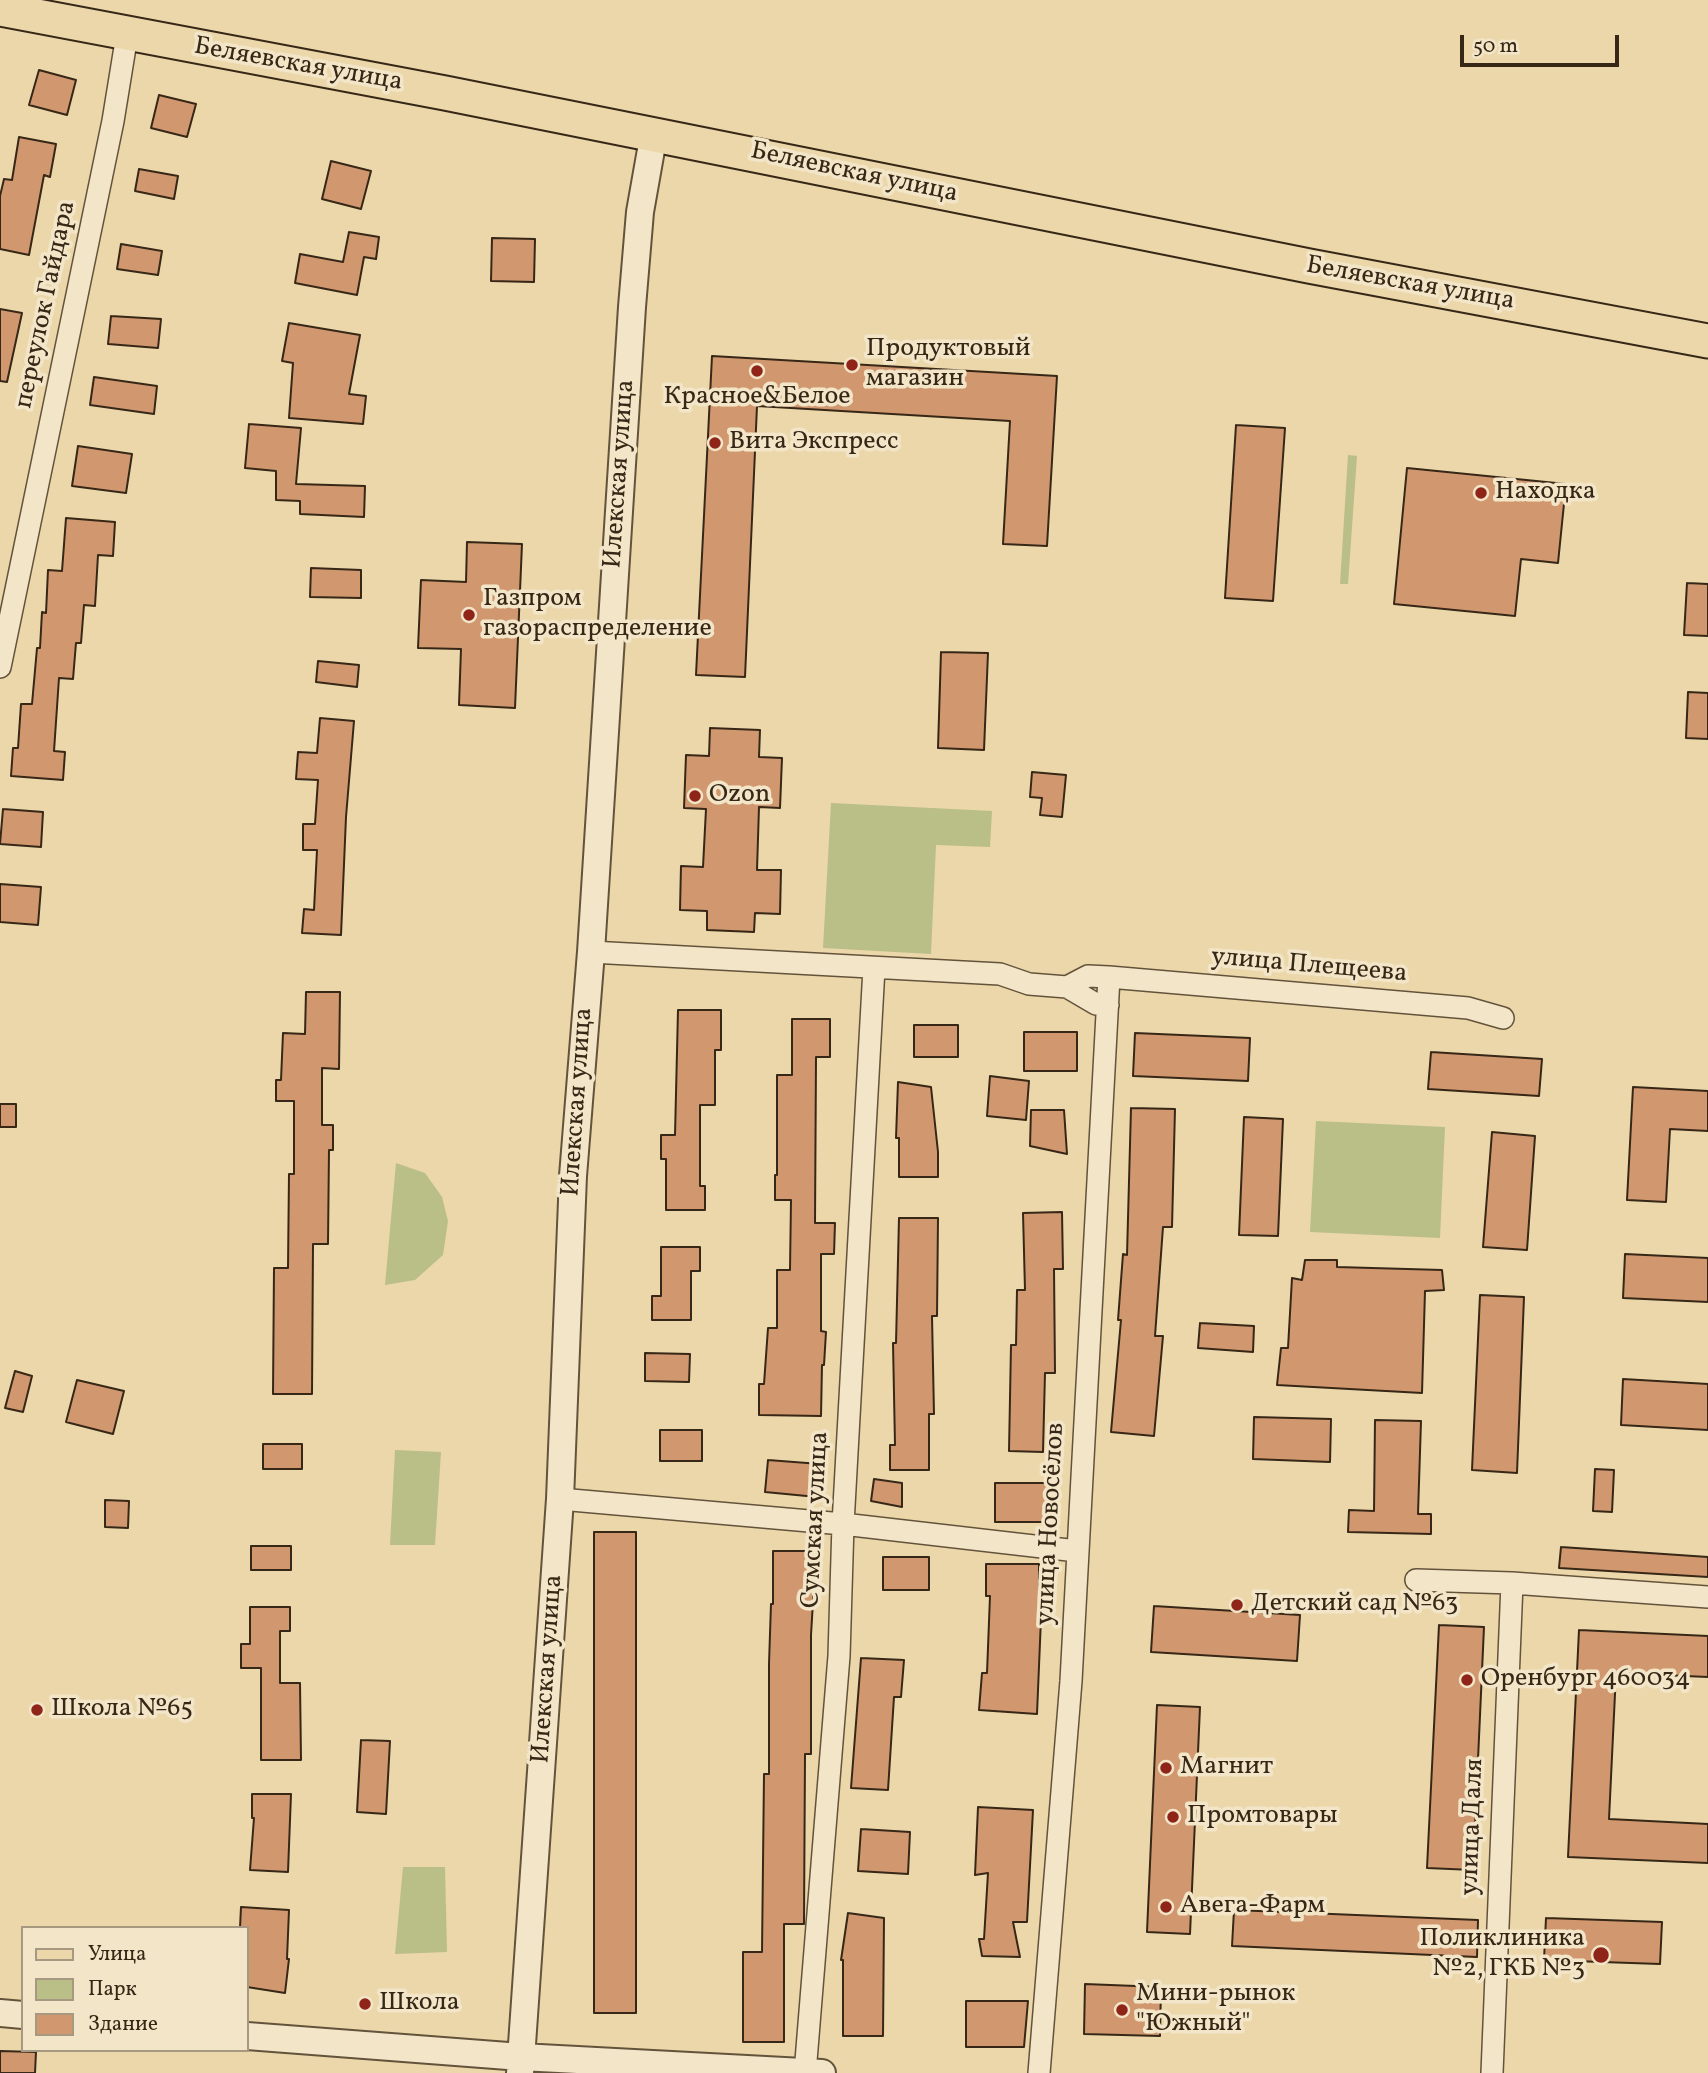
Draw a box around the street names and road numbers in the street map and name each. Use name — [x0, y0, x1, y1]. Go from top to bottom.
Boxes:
street label: Беляевская улица — [191, 32, 405, 100]
street label: Беляевская улица — [747, 137, 961, 211]
street label: переулок Гайдара — [10, 198, 84, 412]
street label: Беляевская улица — [1303, 251, 1517, 319]
street label: Илекская улица — [599, 379, 643, 569]
street label: улица Плещеева — [1210, 943, 1408, 991]
street label: Илекская улица — [557, 1007, 601, 1197]
street label: улица Новосёлов — [1031, 1422, 1073, 1626]
street label: Сумская улица — [797, 1431, 837, 1609]
street label: Илекская улица — [527, 1574, 571, 1764]
street label: улица Даля — [1456, 1758, 1492, 1896]

